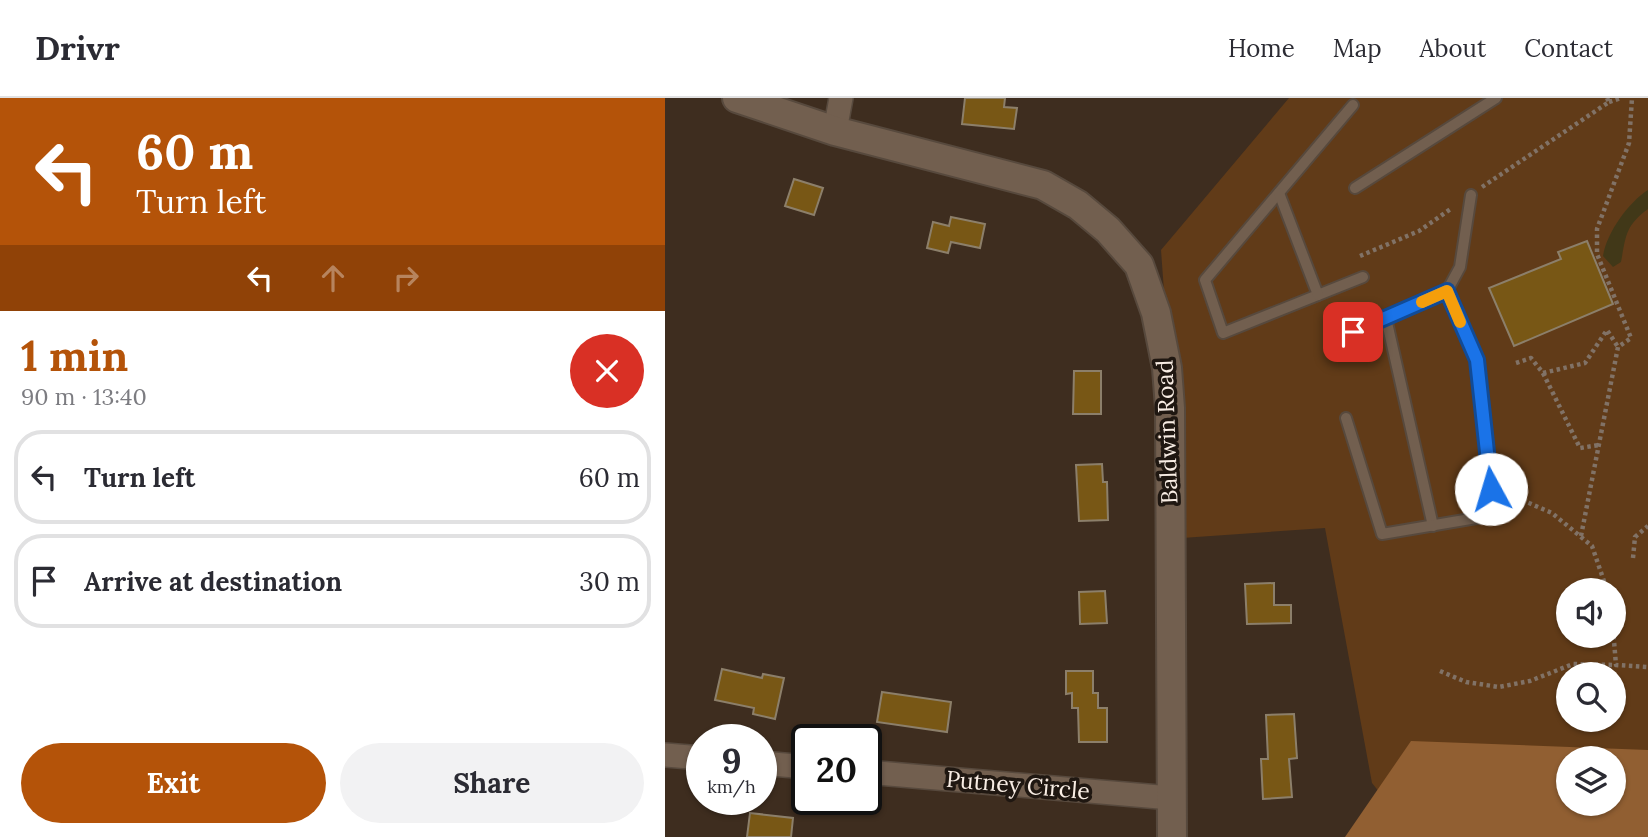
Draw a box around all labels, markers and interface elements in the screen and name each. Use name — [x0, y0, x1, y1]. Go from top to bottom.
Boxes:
text: Drivr — [35, 27, 120, 69]
text: Home — [1228, 33, 1295, 64]
text: Map — [1333, 33, 1382, 64]
text: About — [1420, 33, 1486, 64]
text: Contact — [1524, 33, 1613, 64]
text: 60 m — [136, 120, 253, 182]
icon: left — [21, 126, 112, 217]
text: Turn left — [136, 181, 266, 222]
icon: left — [241, 259, 279, 297]
icon: ahead — [314, 259, 352, 297]
icon: right — [387, 259, 425, 297]
pin — [1323, 302, 1383, 362]
icon: arrive — [1334, 313, 1372, 351]
text: 1 min — [21, 329, 128, 383]
button: close — [570, 334, 644, 408]
street label: Baldwin Road — [1149, 359, 1184, 505]
text: 90 m · 13:40 — [21, 382, 147, 411]
position arrow — [1454, 452, 1528, 526]
icon: left — [25, 458, 63, 496]
text: Turn left — [84, 461, 195, 494]
text: 60 m — [579, 461, 640, 494]
icon: arrive — [25, 562, 63, 600]
text: Arrive at destination — [84, 565, 342, 598]
text: 30 m — [579, 565, 640, 598]
map controls — [1556, 578, 1626, 816]
button: sound — [1556, 578, 1626, 648]
button: search — [1556, 662, 1626, 732]
speed limit sign: 20 — [791, 724, 882, 815]
text: 9 — [721, 738, 742, 783]
button: Exit — [21, 743, 326, 823]
button: Share — [340, 743, 644, 823]
button: layers — [1556, 746, 1626, 816]
street label: Putney Circle — [945, 764, 1091, 805]
text: km/h — [707, 775, 756, 798]

